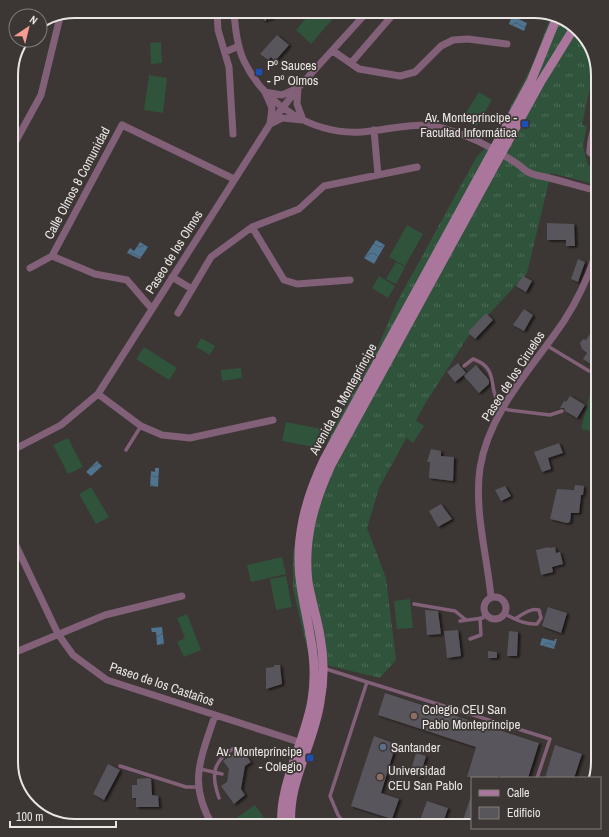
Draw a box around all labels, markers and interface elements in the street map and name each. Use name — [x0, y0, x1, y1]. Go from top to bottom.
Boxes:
north arrow — [8, 8, 48, 48]
text: N — [27, 12, 40, 27]
place label: Pº Sauces - Pº Olmos — [267, 57, 318, 89]
marker: Pº Sauces - Pº Olmos — [254, 67, 264, 77]
place label: Av. Montepríncipe - Facultad Informática — [420, 109, 517, 141]
marker: Av. Montepríncipe - Facultad Informática — [520, 119, 530, 129]
street label: Calle Olmos 8 Comunidad — [40, 124, 114, 242]
street label: Paseo de los Olmos — [142, 207, 206, 297]
street label: Paseo de los Ciruelos — [477, 328, 549, 424]
street label: Avenida de Montepríncipe — [305, 340, 381, 459]
street label: Paseo de los Castaños — [107, 658, 217, 710]
place label: Colegio CEU San Pablo Montepríncipe — [422, 701, 520, 733]
marker: Colegio CEU San Pablo Montepríncipe — [409, 711, 419, 721]
place label: Santander — [391, 739, 441, 756]
marker: Santander — [378, 742, 388, 752]
place label: Av. Montepríncipe - Colegio — [215, 743, 302, 775]
marker: Av. Montepríncipe - Colegio — [305, 753, 315, 763]
place label: Universidad CEU San Pablo — [388, 762, 463, 794]
marker: Universidad CEU San Pablo — [375, 772, 385, 782]
legend — [471, 777, 601, 829]
text: Calle — [507, 785, 529, 801]
scale bar — [10, 803, 116, 829]
text: Edificio — [507, 805, 540, 821]
text: 100 m — [16, 809, 43, 825]

